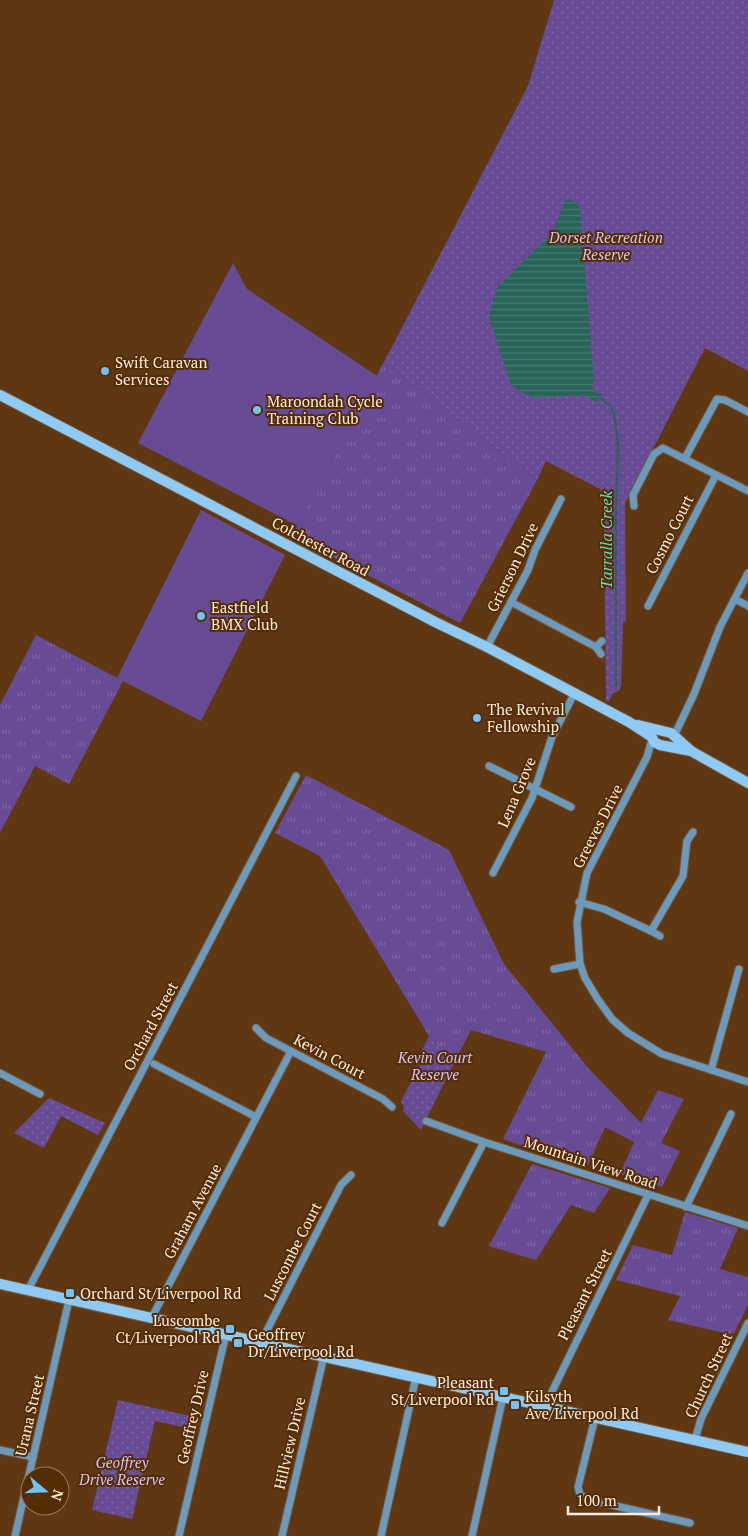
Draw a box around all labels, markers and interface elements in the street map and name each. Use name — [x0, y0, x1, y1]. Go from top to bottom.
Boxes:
park label: Dorset Recreation Reserve — [548, 227, 663, 264]
place label: Swift Caravan Services — [115, 352, 207, 389]
marker: Swift Caravan Services — [99, 365, 111, 377]
place label: Maroondah Cycle Training Club — [267, 391, 383, 428]
marker: Maroondah Cycle Training Club — [251, 404, 263, 416]
water label: Tarralla Creek — [595, 490, 617, 589]
street label: Cosmo Court — [640, 491, 698, 577]
street label: Colchester Road — [269, 512, 373, 580]
street label: Grierson Drive — [482, 519, 542, 615]
place label: Eastfield BMX Club — [211, 597, 278, 634]
marker: Eastfield BMX Club — [195, 610, 207, 622]
place label: The Revival Fellowship — [487, 699, 565, 736]
marker: The Revival Fellowship — [471, 712, 483, 724]
street label: Lena Grove — [492, 754, 540, 830]
street label: Greeves Drive — [567, 781, 627, 871]
street label: Orchard Street — [118, 978, 182, 1074]
street label: Kevin Court — [291, 1029, 370, 1083]
park label: Kevin Court Reserve — [397, 1047, 473, 1084]
street label: Mountain View Road — [522, 1131, 660, 1193]
street label: Graham Avenue — [158, 1160, 226, 1262]
street label: Luscombe Court — [259, 1198, 326, 1304]
street label: Pleasant Street — [552, 1244, 616, 1343]
place label: Orchard St/Liverpool Rd — [80, 1283, 241, 1303]
marker: Orchard St/Liverpool Rd — [64, 1287, 76, 1299]
place label: Luscombe Ct/Liverpool Rd — [116, 1310, 220, 1347]
marker: Luscombe Ct/Liverpool Rd — [224, 1323, 236, 1335]
place label: Geoffrey Dr/Liverpool Rd — [248, 1324, 354, 1361]
street label: Church Street — [679, 1329, 737, 1421]
marker: Geoffrey Dr/Liverpool Rd — [232, 1337, 244, 1349]
street label: Geoffrey Drive — [171, 1368, 213, 1466]
street label: Urana Street — [10, 1372, 48, 1458]
place label: Pleasant St/Liverpool Rd — [391, 1372, 494, 1409]
marker: Pleasant St/Liverpool Rd — [498, 1385, 510, 1397]
place label: Kilsyth Ave/Liverpool Rd — [525, 1386, 639, 1423]
street label: Hillview Drive — [269, 1395, 309, 1491]
marker: Kilsyth Ave/Liverpool Rd — [509, 1399, 521, 1411]
park label: Geoffrey Drive Reserve — [78, 1452, 165, 1489]
north arrow — [20, 1466, 70, 1516]
scale bar — [568, 1484, 659, 1516]
text: N — [47, 1487, 68, 1504]
text: 100 m — [576, 1490, 617, 1510]

